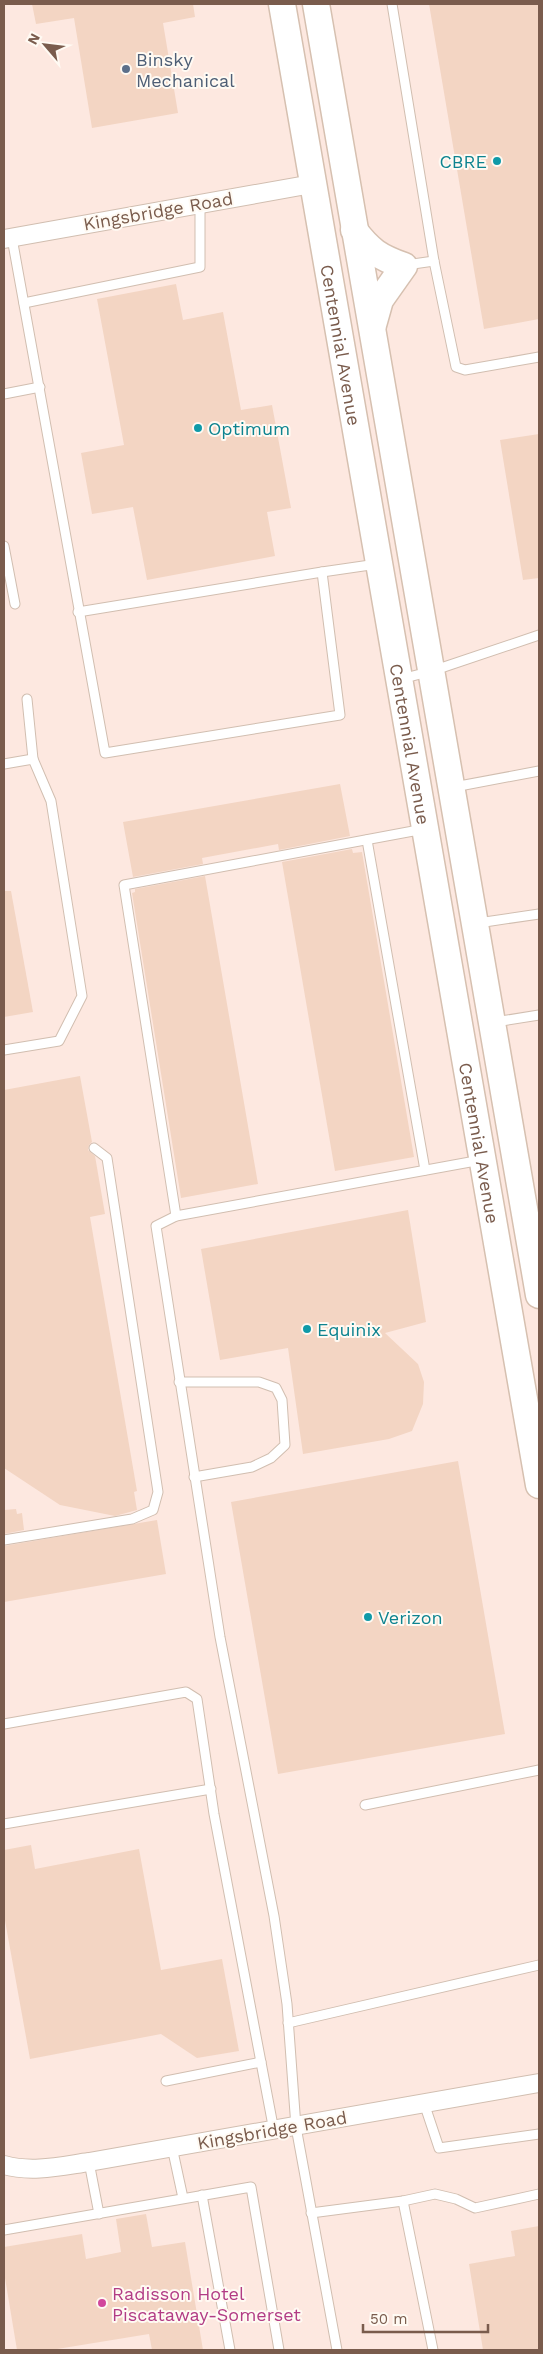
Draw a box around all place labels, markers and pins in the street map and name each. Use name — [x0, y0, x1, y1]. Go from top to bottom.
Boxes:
place label: Binsky Mechanical — [136, 49, 235, 91]
marker: Binsky Mechanical — [120, 63, 132, 75]
place label: CBRE — [439, 151, 487, 172]
marker: CBRE — [491, 155, 503, 167]
place label: Optimum — [208, 418, 290, 439]
marker: Optimum — [192, 422, 204, 434]
place label: Equinix — [317, 1319, 381, 1340]
marker: Equinix — [301, 1323, 313, 1335]
place label: Verizon — [378, 1607, 443, 1628]
marker: Verizon — [362, 1611, 374, 1623]
place label: Radisson Hotel Piscataway-Somerset — [112, 2283, 301, 2325]
marker: Radisson Hotel Piscataway-Somerset — [96, 2297, 108, 2309]

